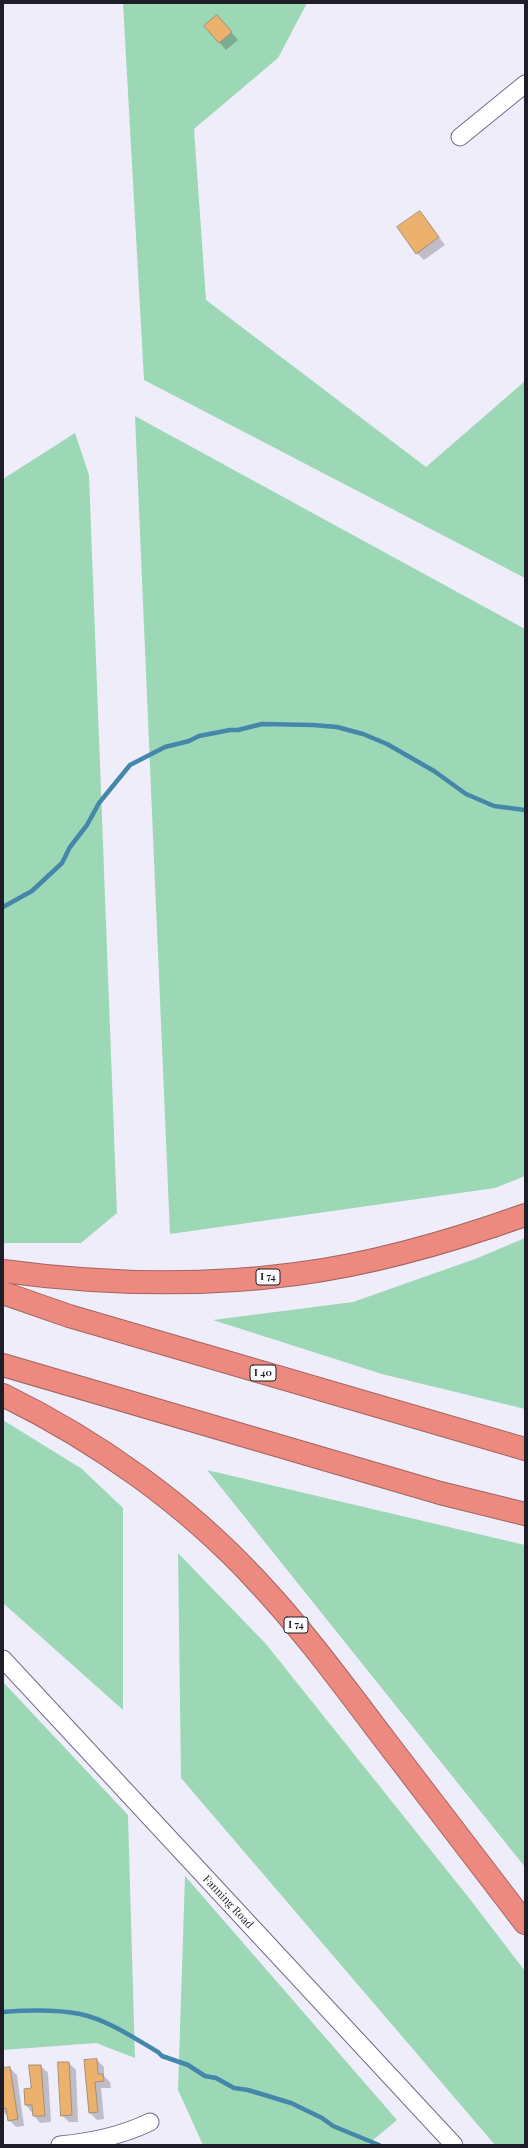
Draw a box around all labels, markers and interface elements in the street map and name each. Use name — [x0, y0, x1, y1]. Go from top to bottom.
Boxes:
road number: I 74 — [256, 1269, 280, 1285]
road number: I 40 — [250, 1365, 276, 1381]
road number: I 74 — [284, 1617, 308, 1633]
street label: Fanning Road — [200, 1873, 256, 1931]

